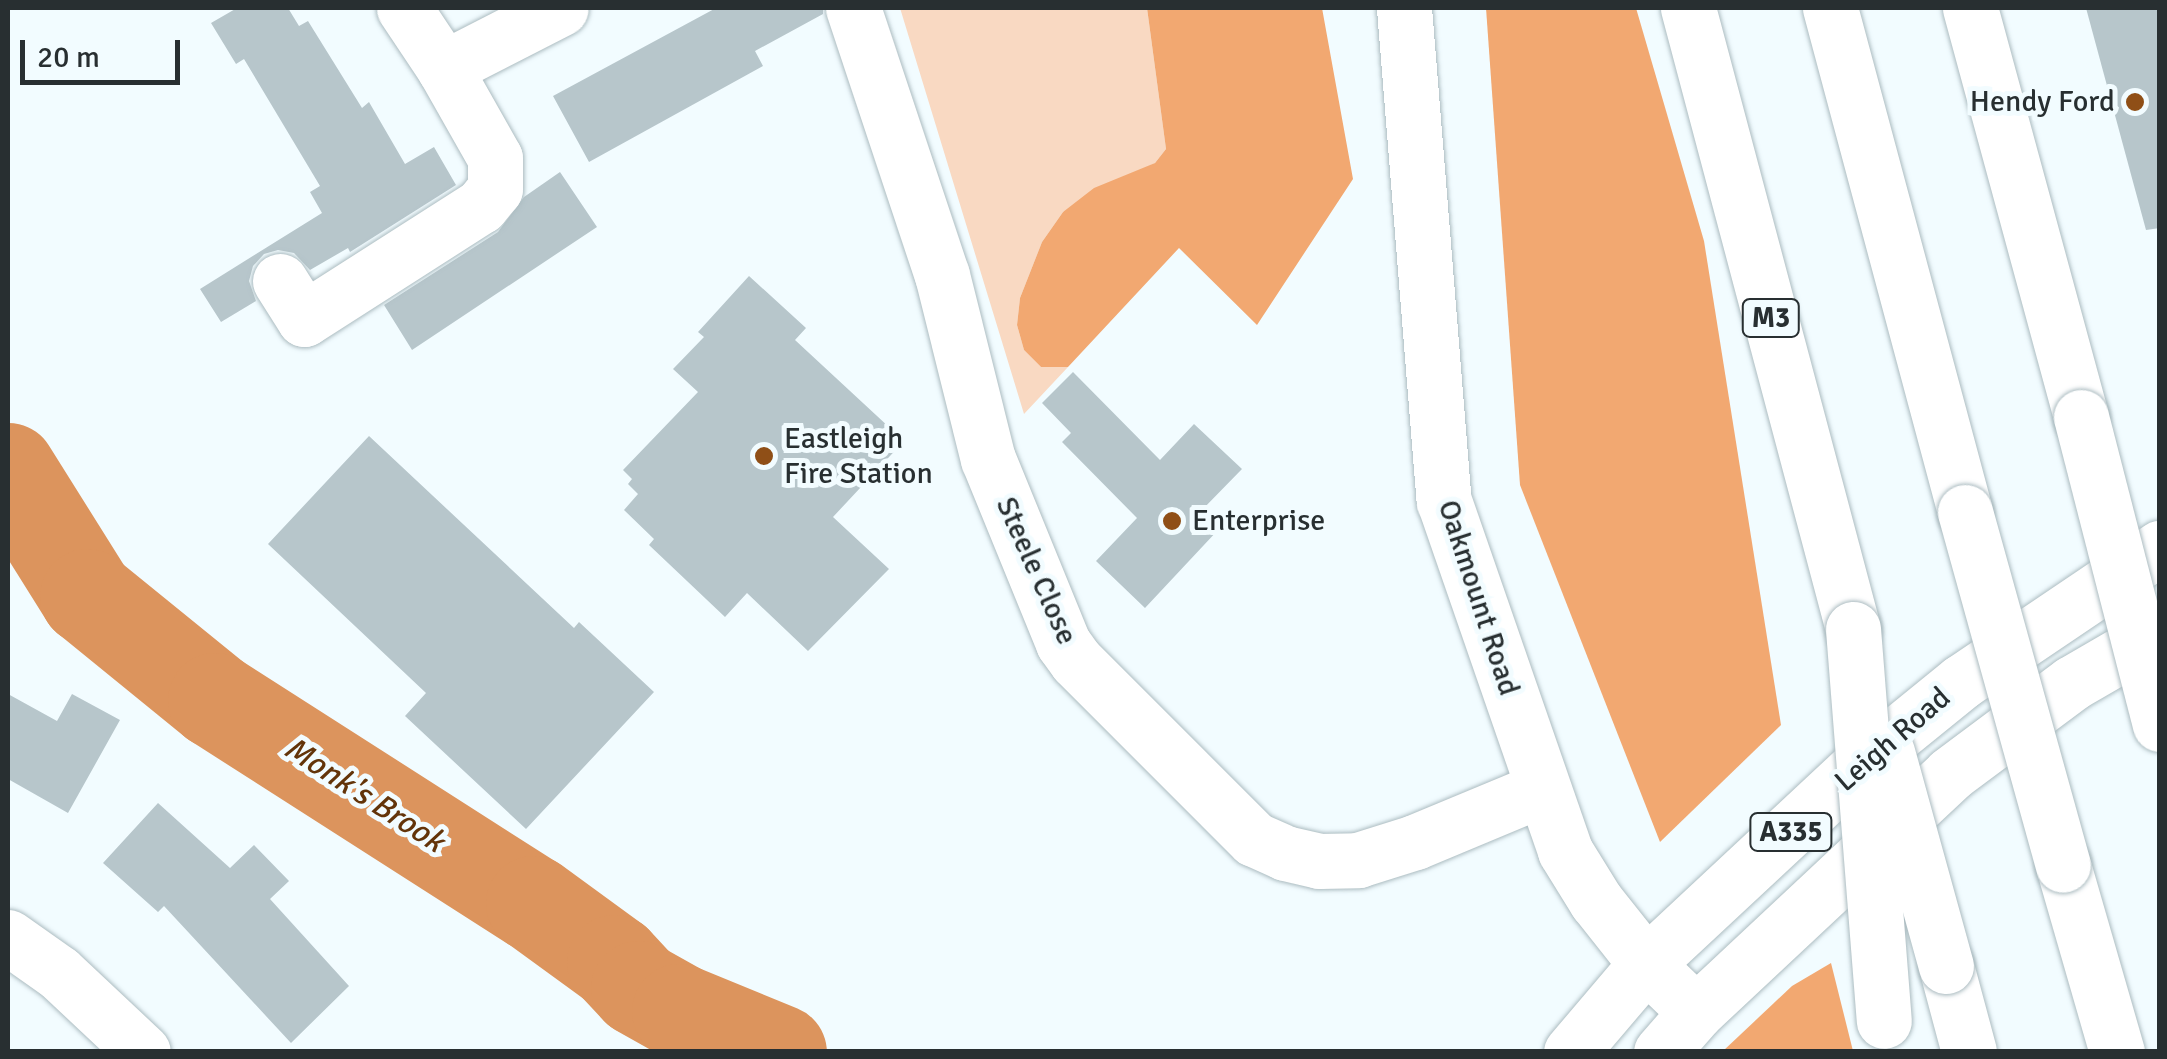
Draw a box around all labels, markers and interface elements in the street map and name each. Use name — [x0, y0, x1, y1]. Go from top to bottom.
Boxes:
scale bar — [25, 20, 185, 82]
text: 20 m — [37, 39, 100, 76]
place label: Hendy Ford — [1970, 84, 2115, 120]
marker: Hendy Ford — [2124, 91, 2146, 113]
road number: M3 — [1741, 295, 1801, 341]
place label: Eastleigh Fire Station — [784, 421, 933, 492]
marker: Eastleigh Fire Station — [753, 445, 775, 467]
street label: Steele Close — [988, 492, 1084, 650]
street label: Oakmount Road — [1429, 496, 1527, 700]
place label: Enterprise — [1192, 503, 1325, 539]
marker: Enterprise — [1161, 510, 1183, 532]
street label: Leigh Road — [1828, 680, 1958, 800]
water label: Monk's Brook — [277, 729, 451, 861]
road number: A335 — [1748, 809, 1834, 855]

